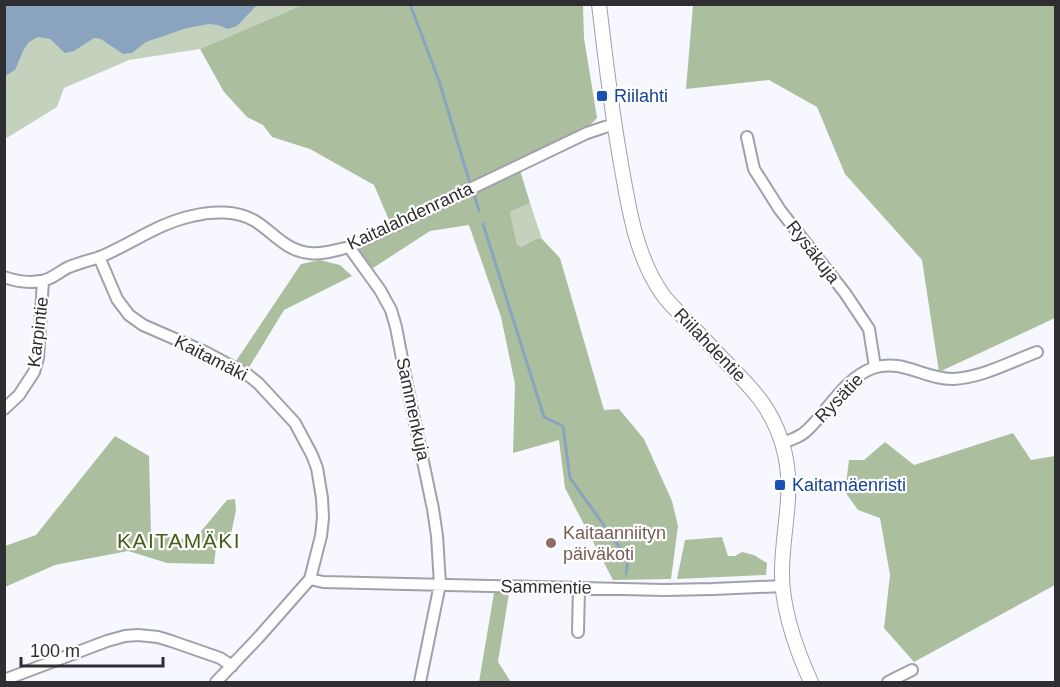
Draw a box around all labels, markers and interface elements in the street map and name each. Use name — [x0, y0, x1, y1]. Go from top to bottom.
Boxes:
place label: Riilahti — [614, 86, 668, 106]
marker: Riilahti — [595, 89, 609, 103]
street label: Kaitalahdenranta — [344, 178, 477, 254]
street label: Rysäkuja — [782, 217, 844, 288]
street label: Karpintie — [24, 296, 52, 368]
street label: Riilahdentie — [670, 304, 750, 386]
street label: Kaitamäki — [171, 331, 251, 385]
street label: Sammenkuja — [392, 356, 434, 463]
street label: Rysätie — [811, 369, 867, 427]
place label: Kaitamäenristi — [792, 475, 906, 495]
marker: Kaitamäenristi — [773, 478, 787, 492]
place label: Kaitaanniityn päiväkoti — [563, 523, 666, 564]
district label: KAITAMÄKI — [117, 529, 241, 552]
marker: Kaitaanniityn päiväkoti — [544, 536, 558, 550]
street label: Sammentie — [500, 576, 592, 598]
scale bar — [21, 630, 164, 668]
text: 100 m — [30, 641, 80, 661]

